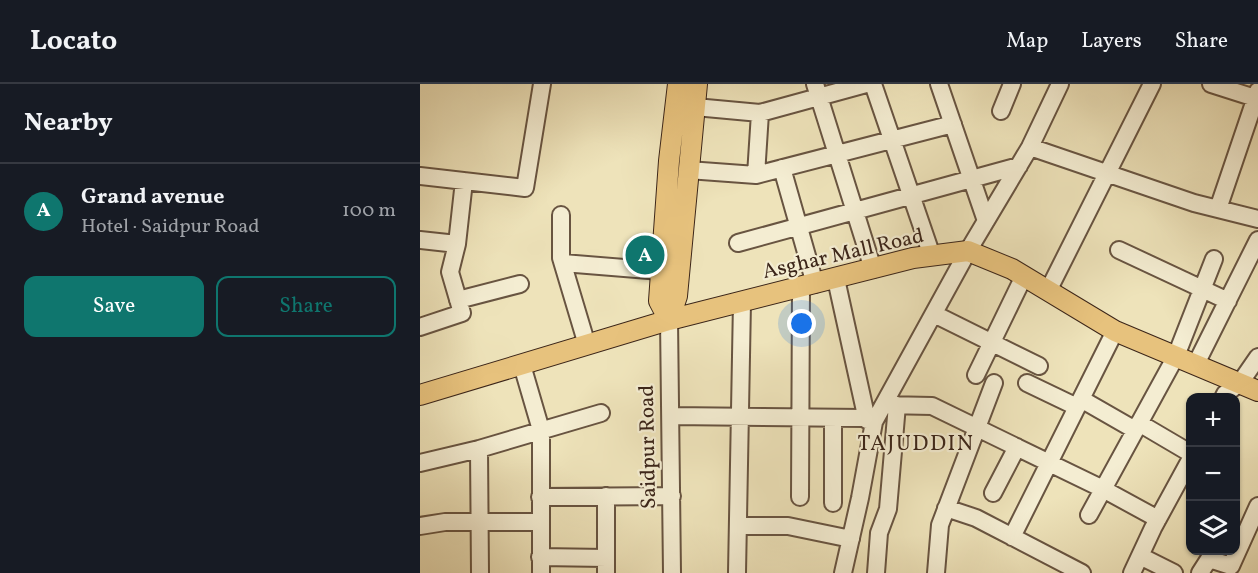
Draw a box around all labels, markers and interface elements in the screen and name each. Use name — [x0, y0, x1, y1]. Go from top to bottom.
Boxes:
text: Locato — [30, 22, 117, 61]
text: Map — [1006, 27, 1048, 56]
text: Layers — [1081, 27, 1142, 56]
text: Share — [1175, 27, 1228, 56]
text: Nearby — [24, 105, 113, 141]
text: Grand avenue — [81, 182, 224, 213]
text: A — [36, 197, 51, 225]
text: 100 m — [342, 197, 396, 225]
text: Hotel · Saidpur Road — [81, 213, 259, 241]
street label: Asghar Mall Road — [760, 222, 927, 287]
pin: A — [626, 232, 664, 278]
button: Save — [24, 276, 204, 337]
button: Share — [216, 276, 396, 337]
your location — [787, 309, 816, 338]
street label: Saidpur Road — [633, 384, 664, 509]
map controls — [1186, 393, 1240, 555]
button: + — [1186, 393, 1240, 447]
district label: TAJUDDIN — [857, 429, 975, 460]
button: − — [1186, 447, 1240, 501]
button: layers — [1186, 501, 1240, 555]

